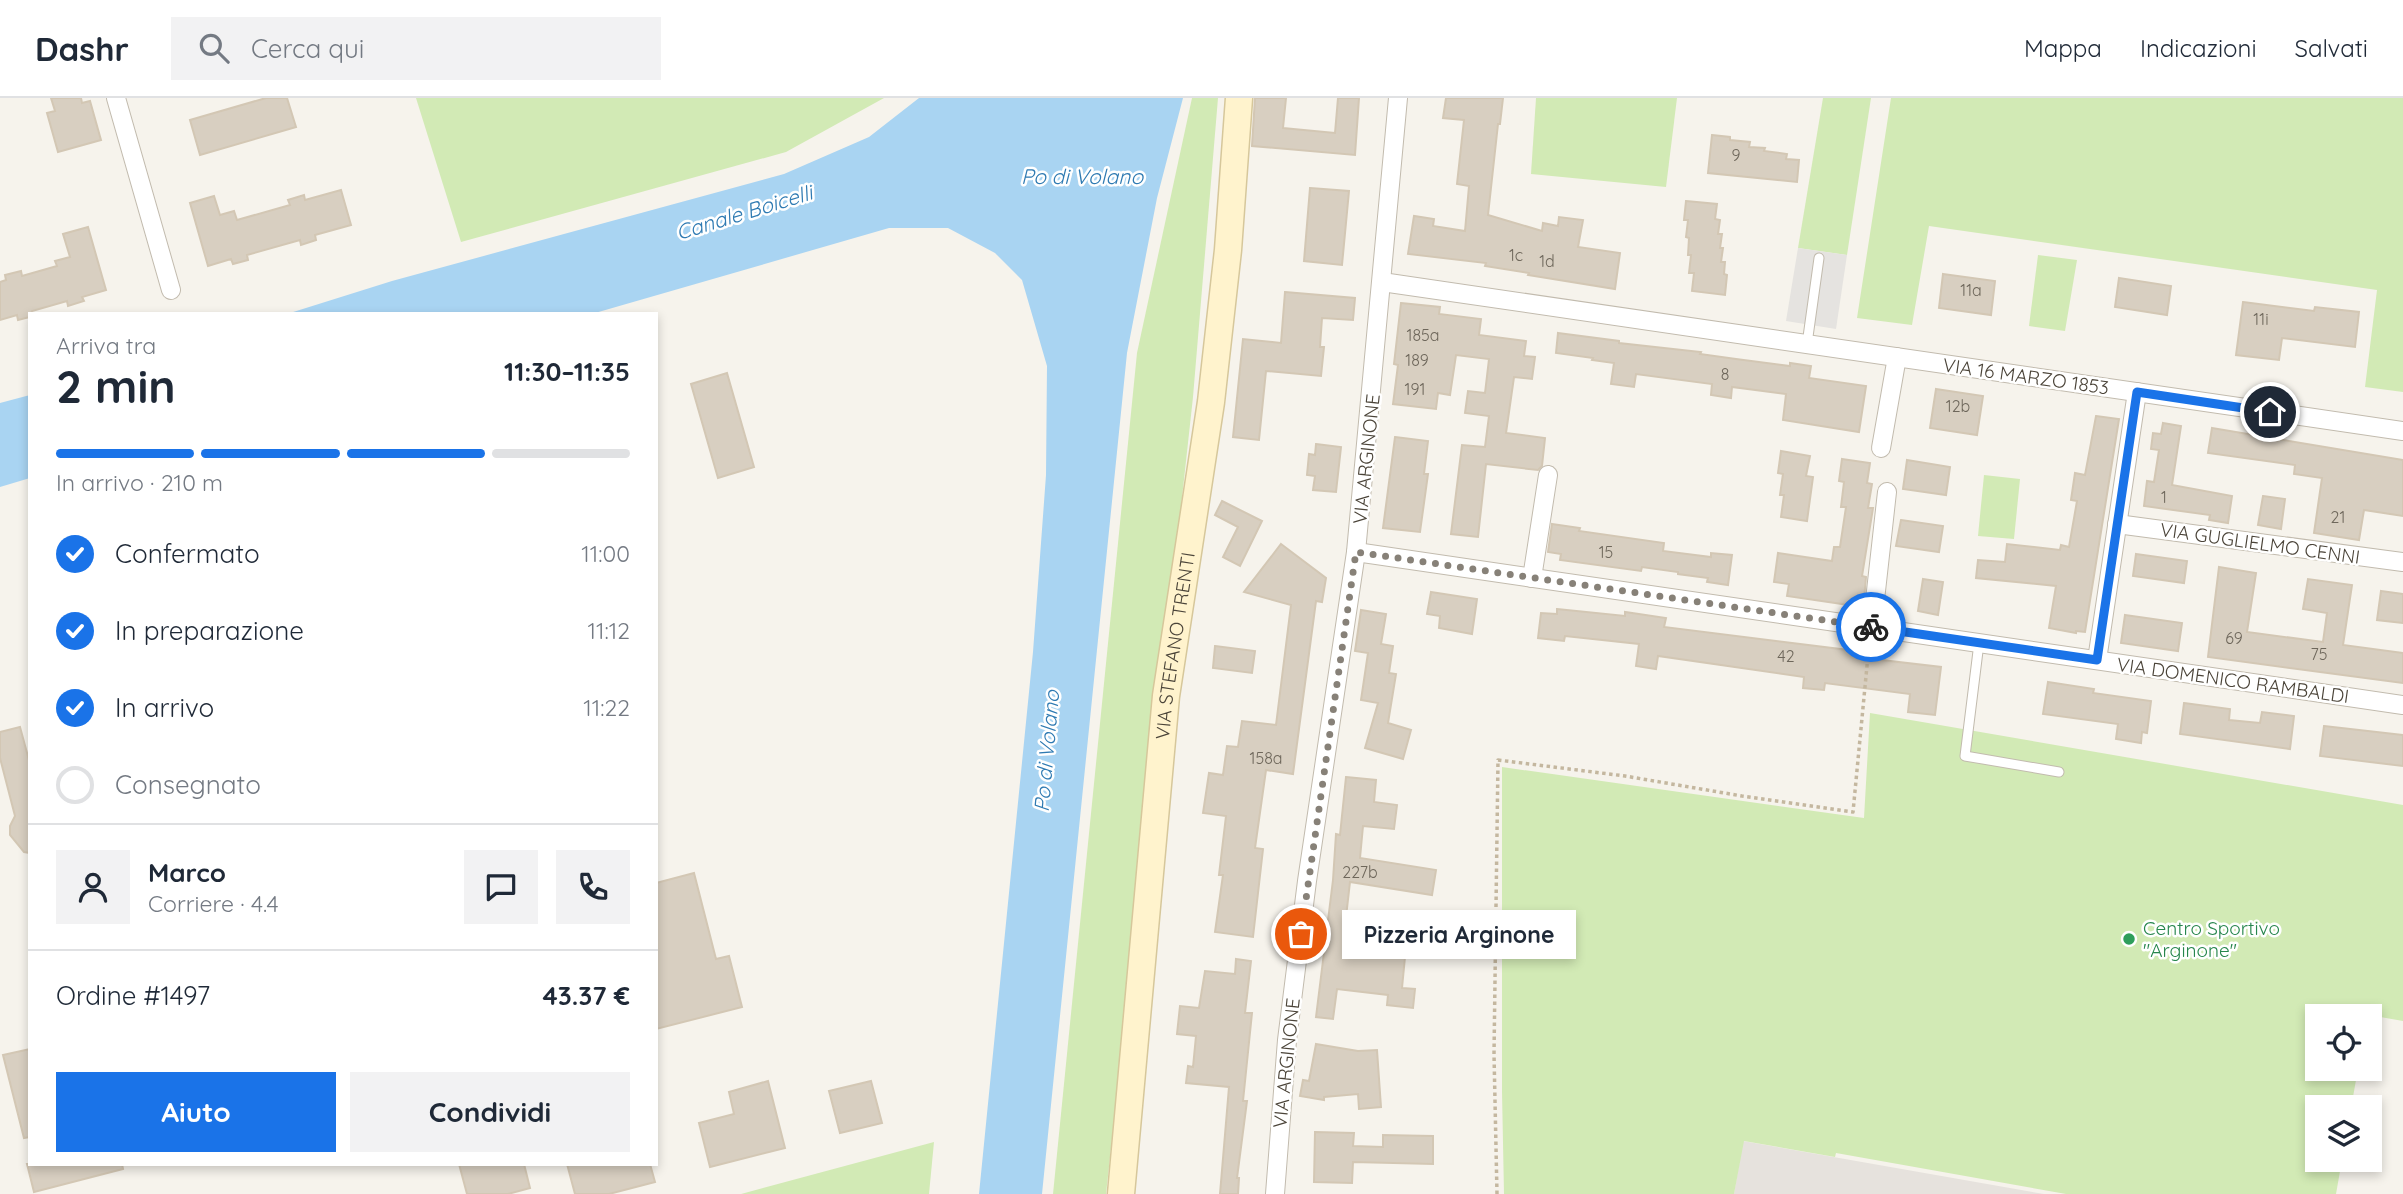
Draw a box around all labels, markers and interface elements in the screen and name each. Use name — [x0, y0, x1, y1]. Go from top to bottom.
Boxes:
search box — [171, 17, 661, 80]
text: Dashr — [35, 28, 129, 69]
icon: search — [195, 29, 233, 67]
text: Cerca qui — [251, 32, 364, 65]
text: Mappa — [2024, 33, 2102, 63]
text: Indicazioni — [2140, 33, 2257, 63]
text: Salvati — [2295, 33, 2368, 63]
house number: 9 — [1732, 145, 1741, 165]
water label: Po di Volano — [1021, 163, 1144, 189]
water label: Canale Boicelli — [673, 178, 818, 245]
house number: 1c — [1509, 245, 1523, 265]
house number: 1d — [1539, 251, 1555, 271]
house number: 11a — [1960, 280, 1982, 300]
house number: 11i — [2253, 309, 2269, 329]
house number: 185a — [1407, 325, 1439, 345]
text: Arriva tra — [56, 331, 156, 360]
house number: 189 — [1405, 350, 1429, 370]
street label: VIA 16 MARZO 1853 — [1941, 352, 2111, 400]
text: 11:30–11:35 — [504, 355, 630, 388]
text: 2 min — [56, 357, 176, 415]
house number: 8 — [1721, 364, 1729, 384]
house number: 191 — [1405, 379, 1425, 399]
pin — [2240, 382, 2300, 442]
street label: VIA ARGINONE — [1347, 393, 1385, 525]
icon: home — [2251, 393, 2289, 431]
house number: 12b — [1946, 396, 1970, 416]
text: In arrivo · 210 m — [56, 468, 223, 497]
house number: 1 — [2161, 487, 2167, 507]
house number: 21 — [2331, 507, 2345, 527]
street label: VIA GUGLIELMO CENNI — [2158, 517, 2362, 569]
icon: check — [56, 535, 94, 573]
text: Confermato — [115, 537, 260, 570]
text: 11:00 — [581, 539, 630, 568]
house number: 15 — [1599, 542, 1613, 562]
street label: VIA STEFANO TRENTI — [1150, 550, 1200, 740]
courier — [1836, 592, 1906, 662]
icon: bike — [1852, 608, 1890, 646]
icon: check — [56, 612, 94, 650]
text: In preparazione — [115, 614, 304, 647]
text: 11:12 — [587, 616, 630, 645]
house number: 69 — [2225, 628, 2243, 648]
house number: 75 — [2311, 644, 2327, 664]
house number: 42 — [1777, 646, 1795, 666]
street label: VIA DOMENICO RAMBALDI — [2115, 652, 2351, 708]
water label: Po di Volano — [1028, 688, 1064, 813]
icon: check — [56, 689, 94, 727]
text: In arrivo — [115, 691, 214, 724]
text: 11:22 — [583, 693, 630, 722]
house number: 158a — [1250, 748, 1282, 768]
text: Consegnato — [115, 768, 261, 801]
button: person — [56, 850, 130, 924]
button: chat — [464, 850, 538, 924]
button: phone — [556, 850, 630, 924]
text: Marco — [148, 856, 226, 889]
house number: 227b — [1342, 862, 1378, 882]
text: Corriere · 4.4 — [148, 889, 279, 918]
pin — [1271, 904, 1331, 964]
callout: Pizzeria Arginone — [1343, 910, 1578, 958]
icon: bag — [1282, 915, 1320, 953]
place label: Centro Sportivo "Arginone" — [2143, 916, 2280, 962]
text: Pizzeria Arginone — [1364, 920, 1554, 949]
marker: Centro Sportivo "Arginone" — [2121, 931, 2137, 947]
text: Ordine #1497 — [56, 979, 210, 1012]
text: 43.37 € — [542, 979, 630, 1012]
street label: VIA ARGINONE — [1267, 997, 1305, 1129]
map controls — [2305, 1004, 2382, 1172]
button: locate — [2305, 1004, 2382, 1081]
button: Aiuto — [56, 1072, 336, 1152]
button: Condividi — [350, 1072, 630, 1152]
button: layers — [2305, 1095, 2382, 1172]

